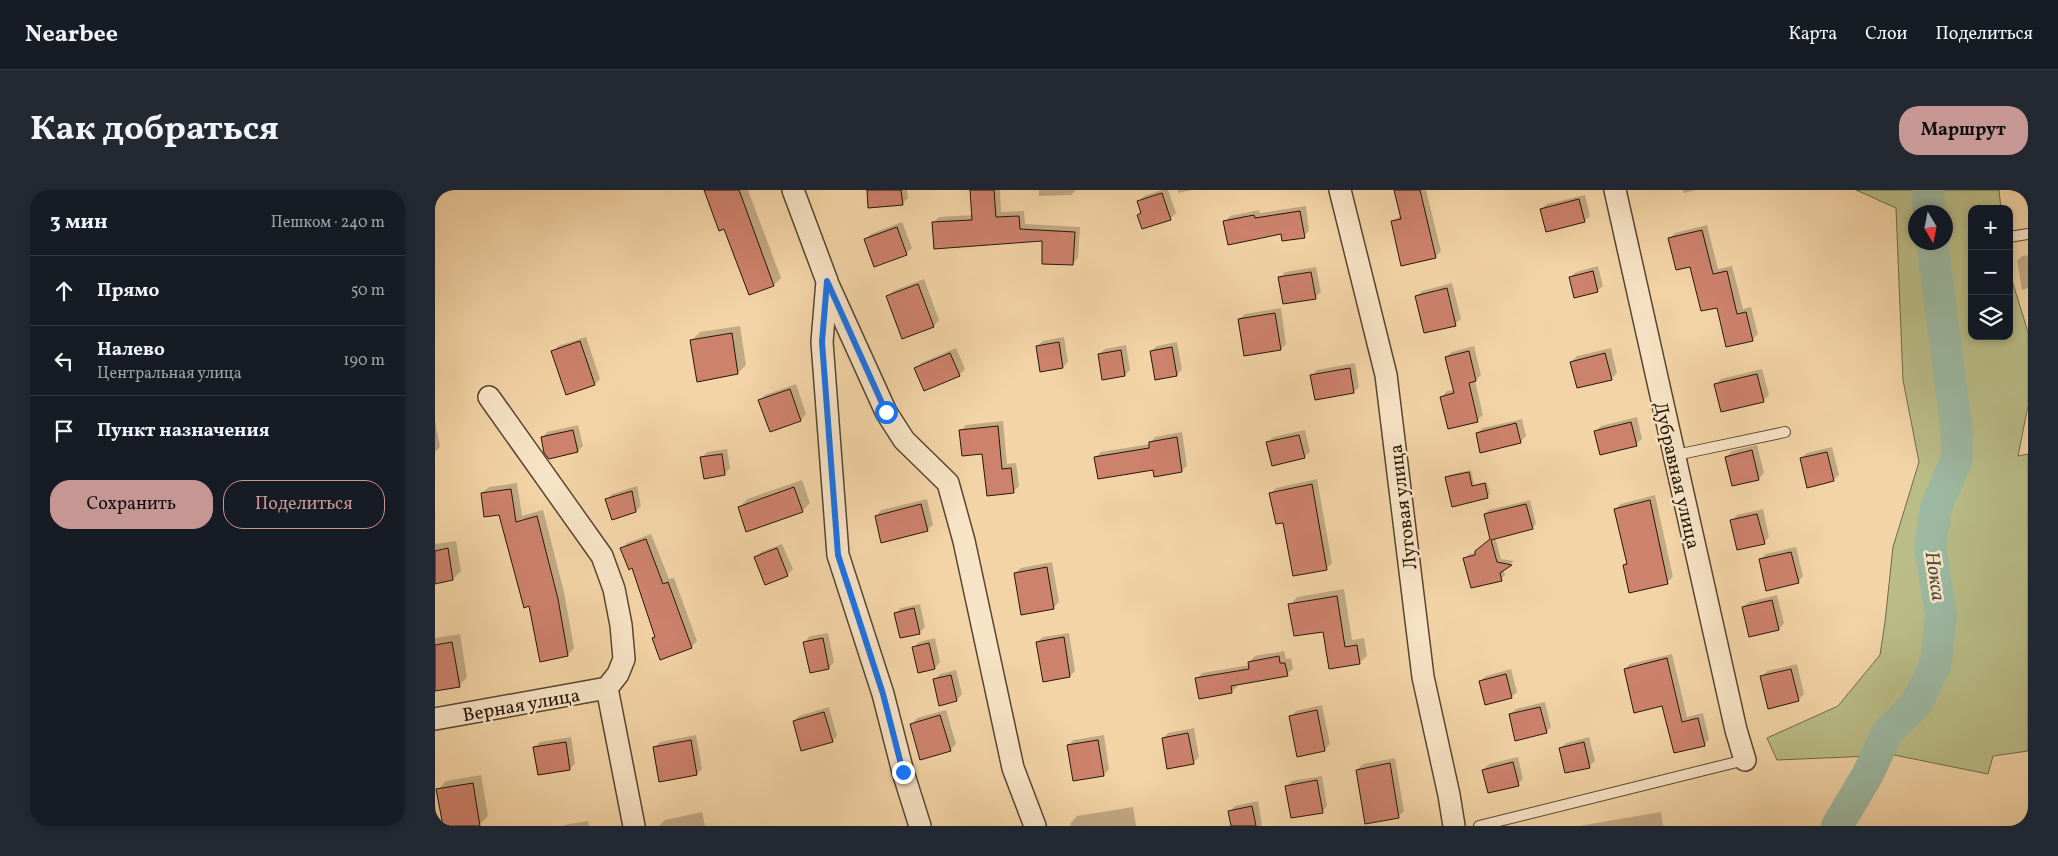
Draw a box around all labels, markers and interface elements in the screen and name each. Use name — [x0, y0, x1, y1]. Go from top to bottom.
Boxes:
text: Nearbee — [25, 18, 118, 52]
text: Карта — [1789, 22, 1837, 47]
text: Слои — [1865, 22, 1907, 47]
text: Поделиться — [1935, 22, 2033, 47]
text: Как добраться — [30, 106, 279, 154]
button: Маршрут — [1899, 106, 2028, 155]
north arrow — [1908, 205, 1953, 250]
map controls — [1968, 205, 2013, 340]
button: + — [1968, 205, 2013, 250]
text: 3 мин — [50, 208, 108, 237]
text: Пешком · 240 m — [271, 212, 385, 234]
button: − — [1968, 250, 2013, 295]
icon: ahead — [50, 277, 78, 305]
text: Прямо — [97, 278, 159, 304]
text: 50 m — [351, 280, 385, 302]
button: layers — [1968, 295, 2013, 340]
text: Налево — [97, 337, 165, 363]
icon: left — [50, 347, 78, 375]
text: 190 m — [343, 350, 385, 372]
text: Центральная улица — [97, 363, 242, 385]
street label: Дубравная улица — [1646, 399, 1706, 552]
route start — [875, 401, 898, 424]
icon: arrive — [50, 417, 78, 445]
text: Пункт назначения — [97, 418, 270, 444]
street label: Луговая улица — [1383, 443, 1425, 571]
button: Сохранить — [50, 480, 213, 529]
button: Поделиться — [223, 480, 385, 529]
water label: Нокса — [1917, 550, 1951, 603]
street label: Верная улица — [461, 683, 582, 729]
route end — [892, 761, 915, 784]

